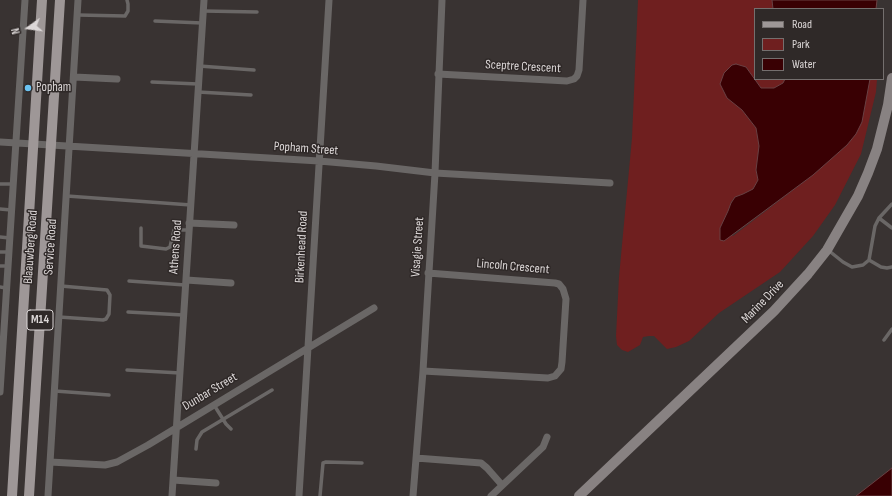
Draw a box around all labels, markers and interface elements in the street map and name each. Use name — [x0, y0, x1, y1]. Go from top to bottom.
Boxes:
north arrow — [8, 8, 48, 48]
legend — [754, 8, 884, 80]
text: Road — [792, 17, 812, 32]
text: N — [9, 27, 23, 35]
text: Park — [792, 37, 810, 52]
street label: Sceptre Crescent — [485, 57, 561, 77]
text: Water — [792, 57, 816, 72]
place label: Popham — [36, 80, 71, 96]
marker: Popham — [23, 83, 33, 93]
street label: Popham Street — [273, 139, 339, 159]
street label: Blaauwberg Road — [21, 210, 41, 284]
street label: Birkenhead Road — [292, 210, 312, 284]
street label: Visagie Street — [408, 216, 428, 278]
street label: Service Road — [41, 218, 61, 276]
street label: Athens Road — [166, 219, 186, 275]
street label: Lincoln Crescent — [476, 256, 550, 278]
street label: Marine Drive — [738, 277, 788, 327]
road number: M14 — [27, 310, 53, 330]
street label: Dunbar Street — [180, 370, 240, 414]

